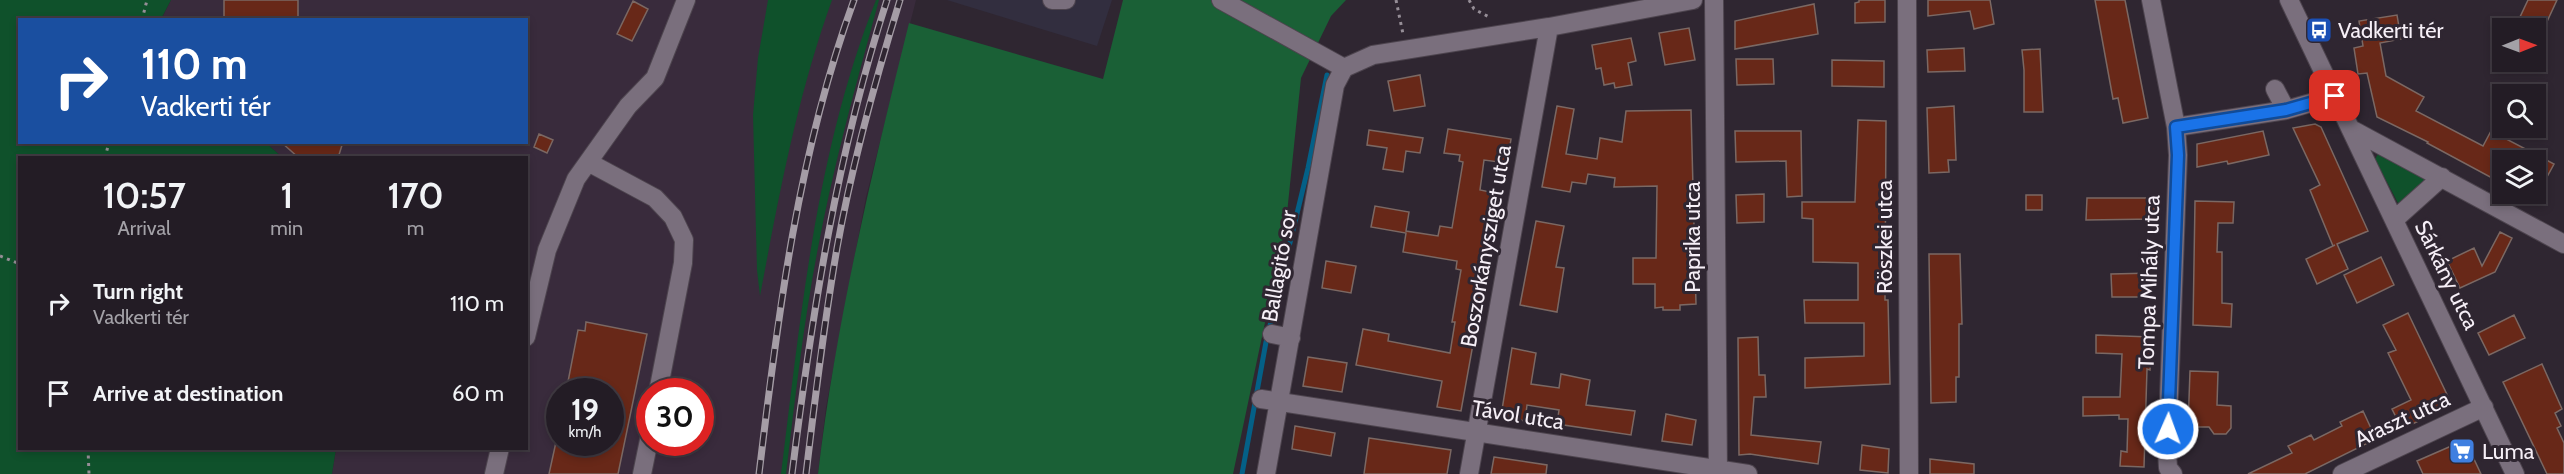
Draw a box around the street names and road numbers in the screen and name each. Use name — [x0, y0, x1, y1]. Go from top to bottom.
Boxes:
street label: Boszorkánysziget utca — [1455, 142, 1517, 349]
street label: Röszkei utca — [1871, 180, 1898, 294]
street label: Paprika utca — [1679, 181, 1706, 293]
street label: Tompa Mihály utca — [2132, 194, 2166, 370]
street label: Ballagitó sor — [1256, 208, 1302, 324]
street label: Sárkány utca — [2409, 216, 2485, 334]
street label: Araszt utca — [2350, 385, 2454, 453]
street label: Távol utca — [1470, 394, 1566, 436]

